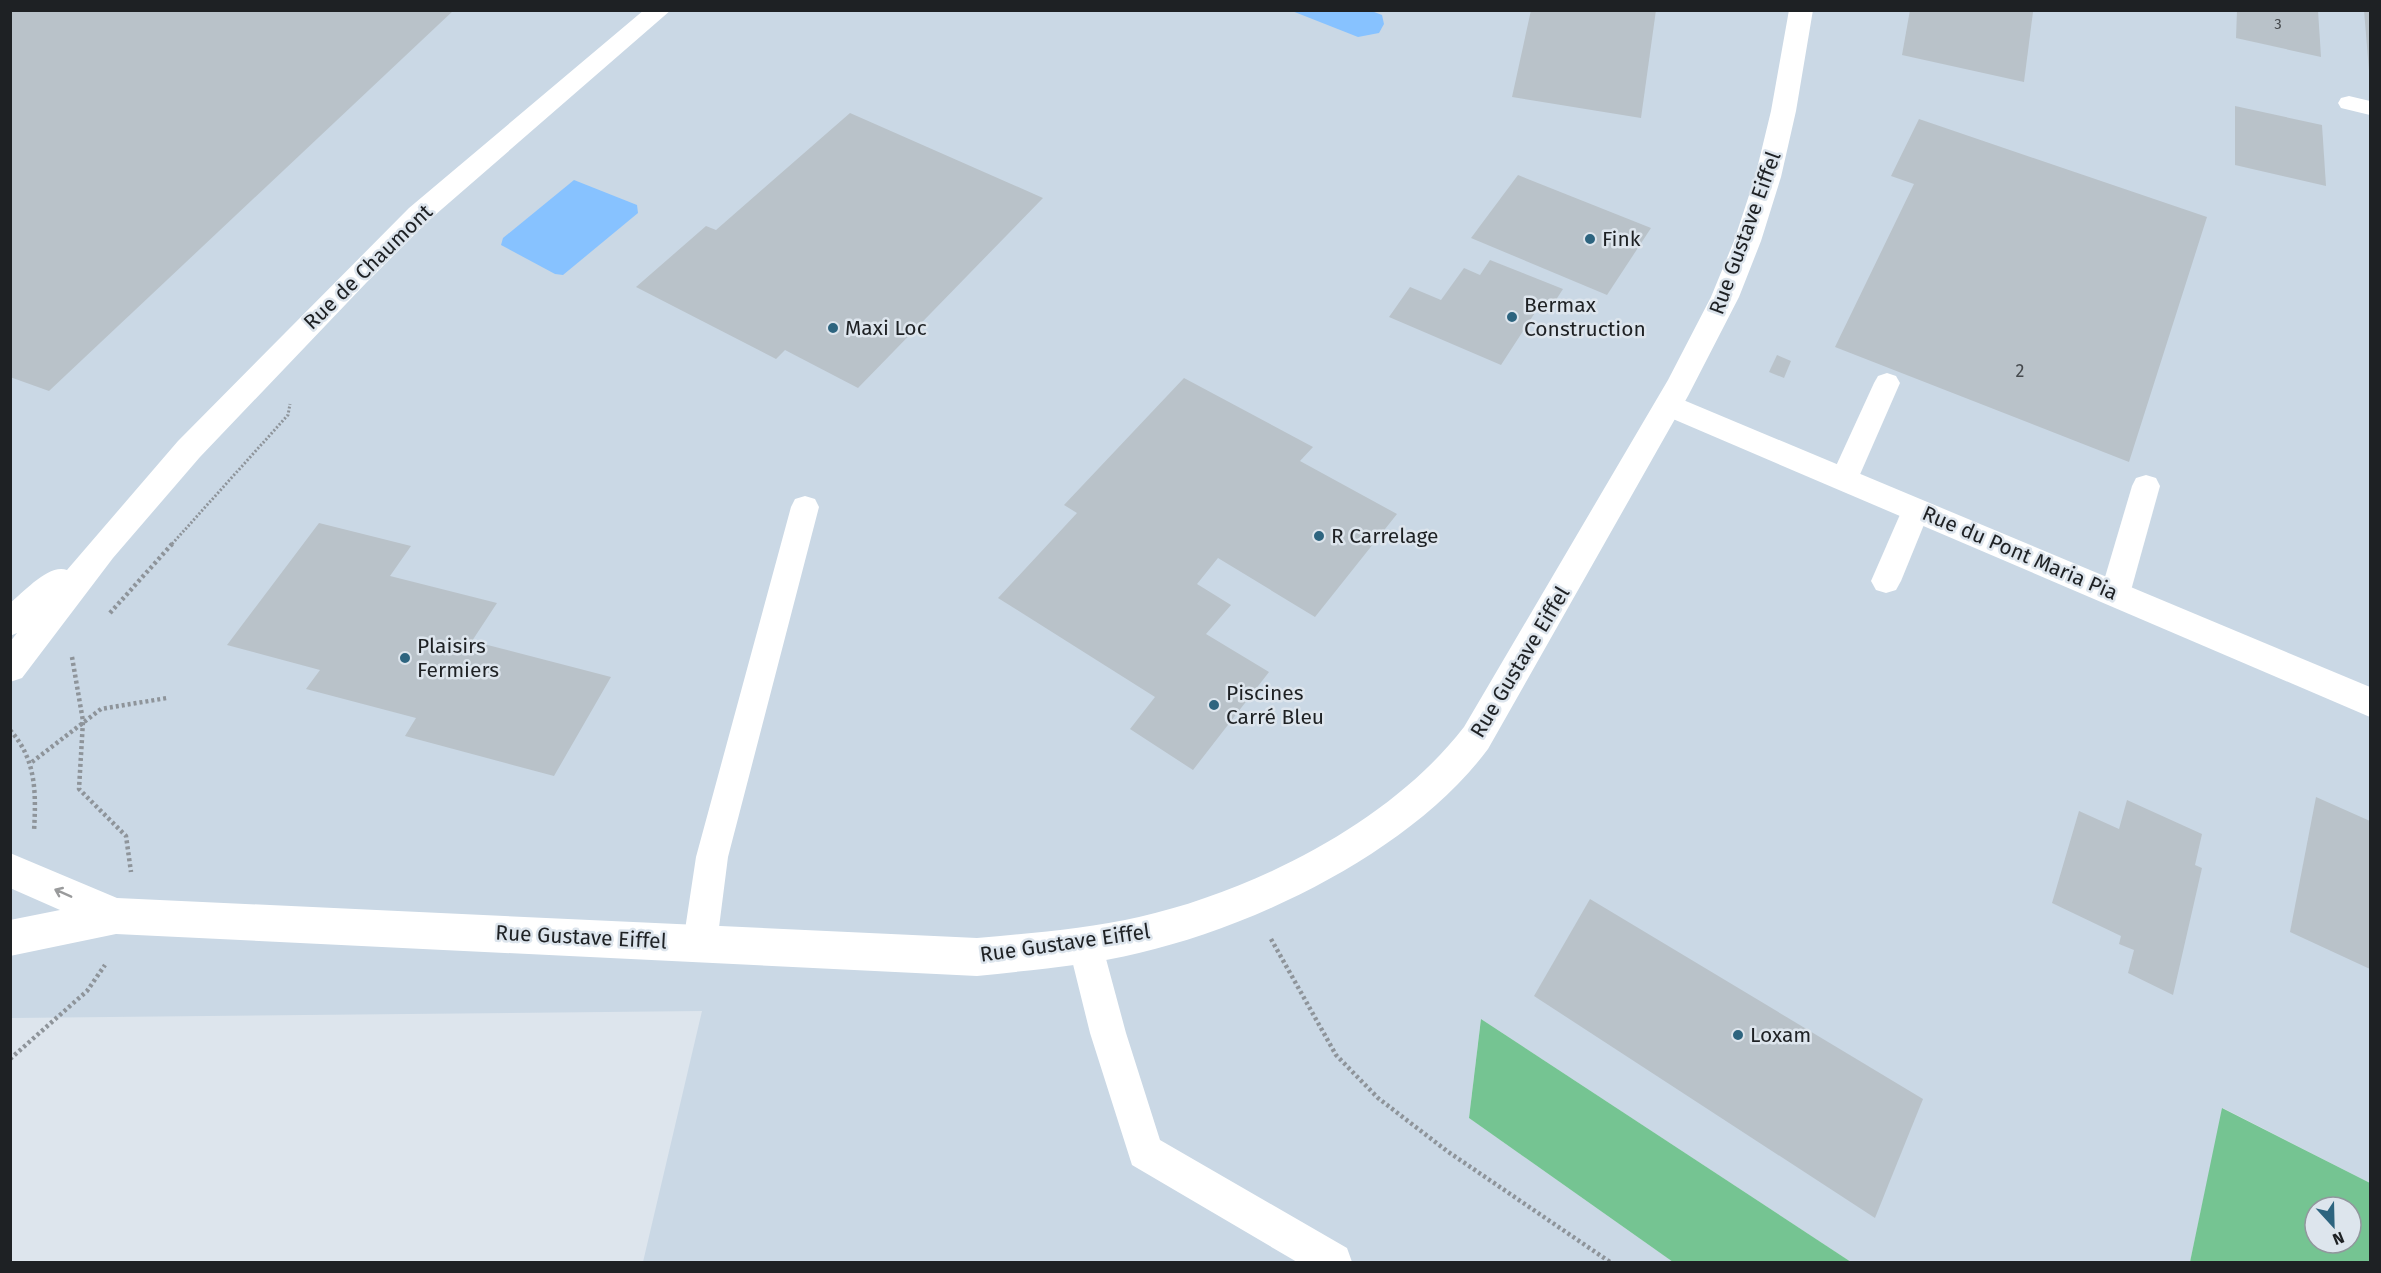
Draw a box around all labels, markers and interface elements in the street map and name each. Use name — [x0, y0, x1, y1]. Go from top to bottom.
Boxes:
house number: 3 — [2274, 15, 2282, 33]
street label: Rue Gustave Eiffel — [1703, 148, 1787, 318]
street label: Rue de Chaumont — [298, 199, 438, 335]
place label: Fink — [1602, 226, 1641, 252]
marker: Fink — [1583, 232, 1597, 246]
place label: Bermax Construction — [1524, 292, 1646, 342]
marker: Bermax Construction — [1505, 310, 1519, 324]
place label: Maxi Loc — [845, 315, 927, 341]
marker: Maxi Loc — [826, 321, 840, 335]
house number: 2 — [2016, 360, 2025, 382]
street label: Rue du Pont Maria Pia — [1918, 500, 2122, 606]
place label: R Carrelage — [1331, 523, 1439, 549]
marker: R Carrelage — [1312, 529, 1326, 543]
street label: Rue Gustave Eiffel — [1465, 582, 1575, 742]
place label: Plaisirs Fermiers — [417, 633, 499, 683]
marker: Plaisirs Fermiers — [398, 651, 412, 665]
place label: Piscines Carré Bleu — [1226, 680, 1324, 730]
marker: Piscines Carré Bleu — [1207, 698, 1221, 712]
one-way arrow — [55, 887, 73, 898]
street label: Rue Gustave Eiffel — [978, 918, 1152, 968]
street label: Rue Gustave Eiffel — [495, 920, 667, 954]
place label: Loxam — [1750, 1022, 1811, 1048]
marker: Loxam — [1731, 1028, 1745, 1042]
north arrow — [2303, 1195, 2363, 1255]
text: N — [2330, 1228, 2347, 1249]

